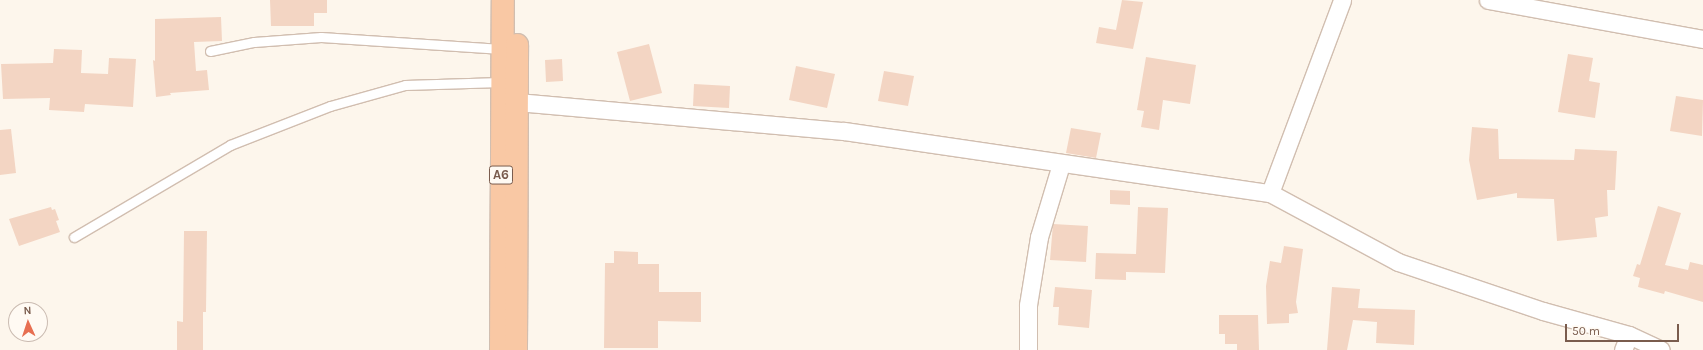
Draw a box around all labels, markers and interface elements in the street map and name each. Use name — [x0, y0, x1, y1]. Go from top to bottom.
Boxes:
road number: A6 — [488, 164, 514, 186]
north arrow — [8, 302, 48, 342]
text: N — [23, 304, 32, 317]
scale bar — [1567, 316, 1681, 342]
text: 50 m — [1572, 324, 1600, 338]

